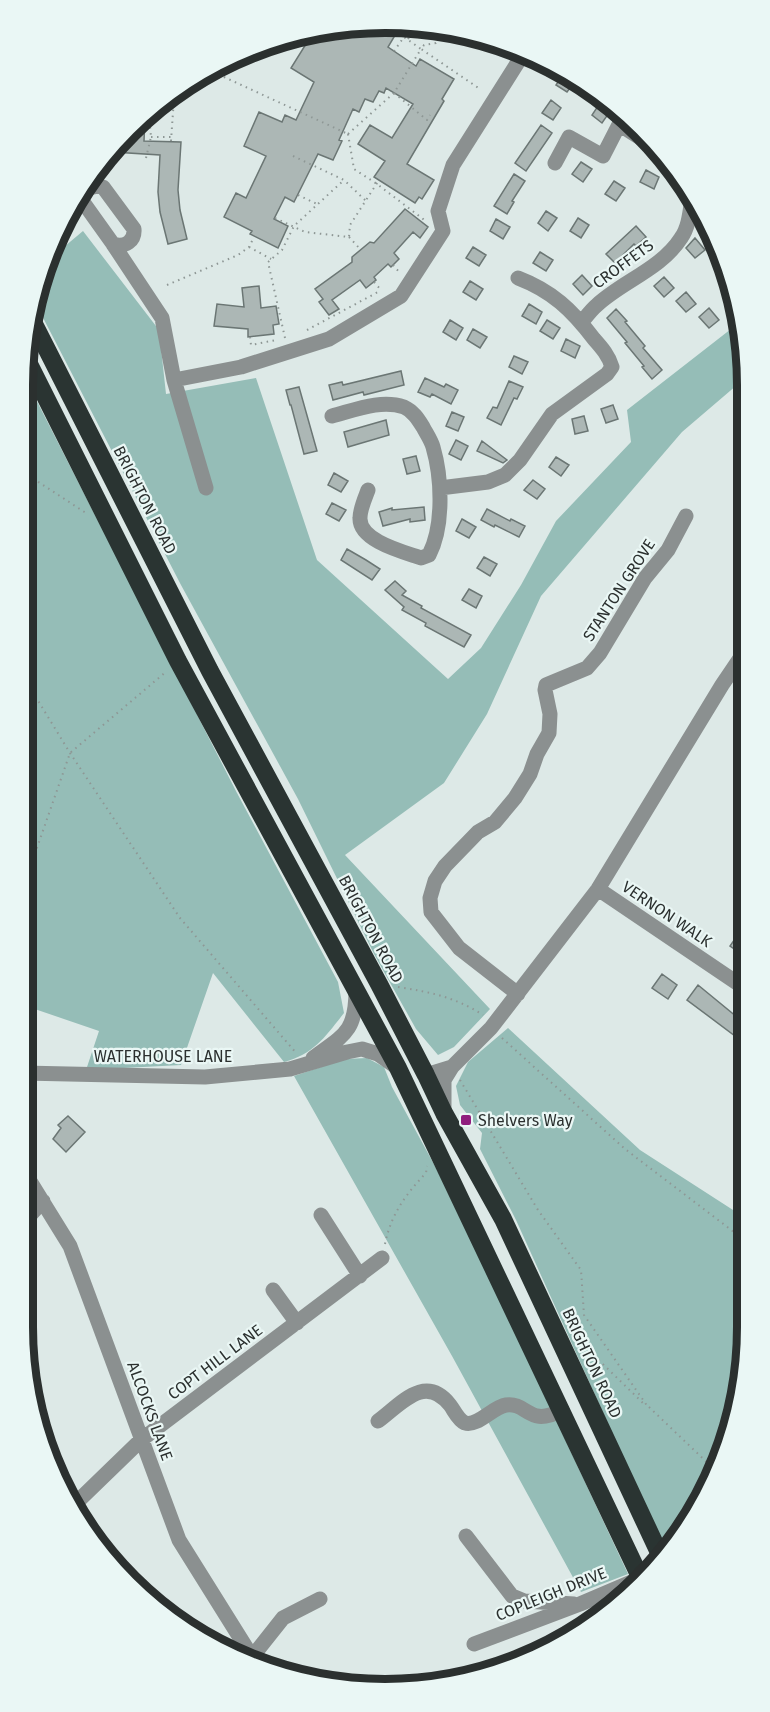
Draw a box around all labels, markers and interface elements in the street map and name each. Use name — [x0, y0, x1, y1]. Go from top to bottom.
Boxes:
street label: CROFFETS — [589, 235, 657, 292]
street label: BRIGHTON ROAD — [110, 443, 180, 557]
street label: STANTON GROVE — [579, 535, 659, 645]
street label: BRIGHTON ROAD — [335, 872, 407, 986]
street label: VERNON WALK — [619, 877, 716, 951]
street label: WATERHOUSE LANE — [94, 1047, 232, 1066]
place label: Shelvers Way — [478, 1111, 573, 1130]
marker: Shelvers Way — [459, 1113, 473, 1127]
street label: BRIGHTON ROAD — [558, 1305, 626, 1421]
street label: COPT HILL LANE — [164, 1320, 266, 1404]
street label: ALCOCKS LANE — [123, 1359, 177, 1463]
street label: COPLEIGH DRIVE — [493, 1563, 609, 1625]

